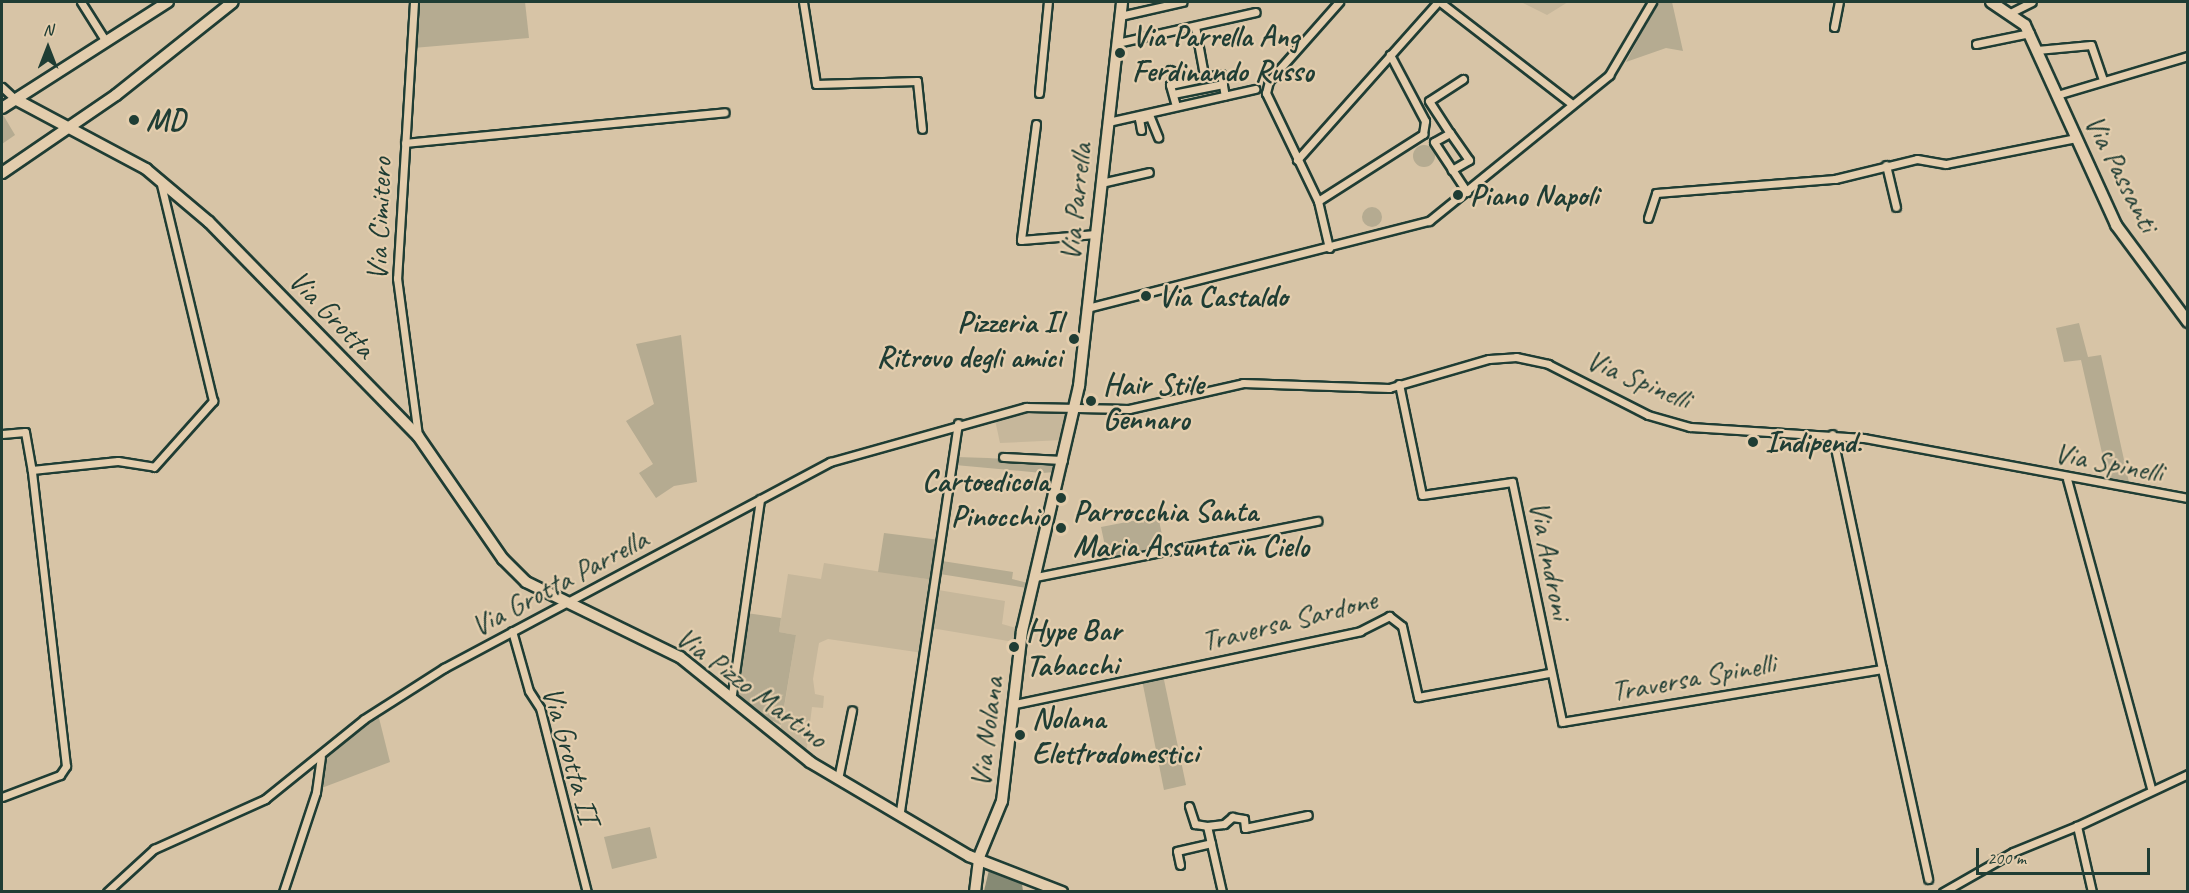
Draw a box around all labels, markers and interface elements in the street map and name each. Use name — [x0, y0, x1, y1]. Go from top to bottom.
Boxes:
north arrow — [18, 18, 78, 78]
place label: Via Parrella Ang Ferdinando Russo — [1132, 18, 1313, 88]
text: N — [43, 20, 53, 40]
marker: Via Parrella Ang Ferdinando Russo — [1113, 46, 1127, 60]
place label: MD — [146, 102, 185, 138]
street label: Via Passanti — [2077, 108, 2167, 238]
marker: MD — [127, 113, 141, 127]
street label: Via Parrella — [1051, 141, 1099, 263]
street label: Via Cimitero — [359, 157, 399, 281]
place label: Piano Napoli — [1470, 177, 1600, 213]
marker: Piano Napoli — [1451, 188, 1465, 202]
street label: Via Grotta — [282, 263, 382, 365]
place label: Via Castaldo — [1158, 278, 1287, 314]
marker: Via Castaldo — [1139, 289, 1153, 303]
place label: Pizzeria Il Ritrovo degli amici — [876, 304, 1062, 374]
marker: Pizzeria Il Ritrovo degli amici — [1067, 332, 1081, 346]
street label: Via Spinelli — [1581, 341, 1697, 417]
place label: Hair Stile Gennaro — [1103, 366, 1204, 436]
marker: Hair Stile Gennaro — [1084, 394, 1098, 408]
place label: Indipend. — [1765, 424, 1862, 460]
street label: Via Spinelli — [2052, 434, 2166, 490]
marker: Indipend. — [1746, 435, 1760, 449]
place label: Cartoedicola Pinocchio — [922, 463, 1049, 534]
marker: Cartoedicola Pinocchio — [1054, 491, 1068, 505]
place label: Parrocchia Santa Maria Assunta in Cielo — [1073, 493, 1308, 564]
street label: Via Androni — [1522, 498, 1580, 622]
street label: Via Grotta Parrella — [465, 520, 653, 644]
marker: Parrocchia Santa Maria Assunta in Cielo — [1054, 521, 1068, 535]
street label: Traversa Sardone — [1198, 581, 1380, 659]
place label: Hype Bar Tabacchi — [1026, 612, 1122, 682]
street label: Via Pizzo Martino — [669, 618, 835, 756]
marker: Hype Bar Tabacchi — [1007, 640, 1021, 654]
street label: Traversa Spinelli — [1608, 645, 1778, 709]
street label: Via Nolana — [961, 675, 1011, 789]
street label: Via Grotta II — [534, 683, 608, 827]
place label: Nolana Elettrodomestici — [1032, 700, 1199, 771]
marker: Nolana Elettrodomestici — [1013, 728, 1027, 742]
scale bar — [1979, 836, 2153, 874]
text: 200 m — [1987, 847, 2026, 869]

